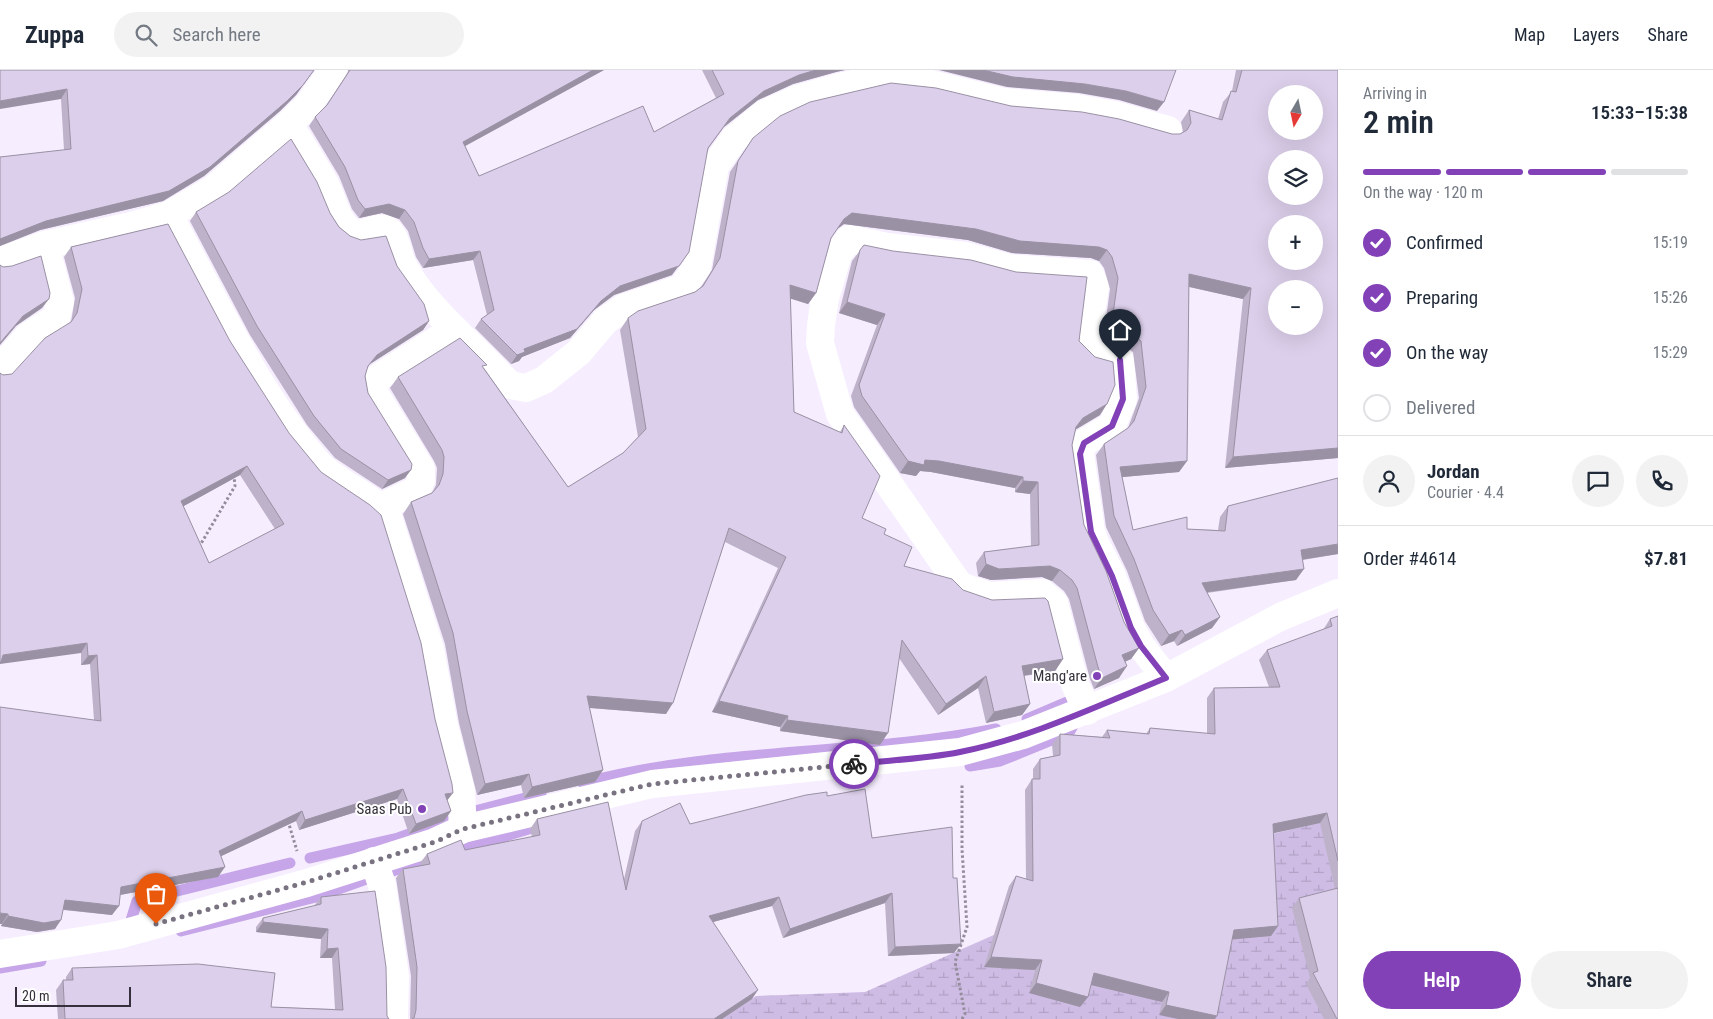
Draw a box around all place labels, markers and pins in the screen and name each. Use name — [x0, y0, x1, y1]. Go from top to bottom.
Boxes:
pin — [1099, 309, 1141, 360]
place label: Mang'are — [1033, 667, 1087, 685]
marker: Mang'are — [1091, 670, 1103, 682]
place label: Saas Pub — [357, 800, 412, 818]
marker: Saas Pub — [416, 803, 428, 815]
pin — [135, 873, 177, 924]

